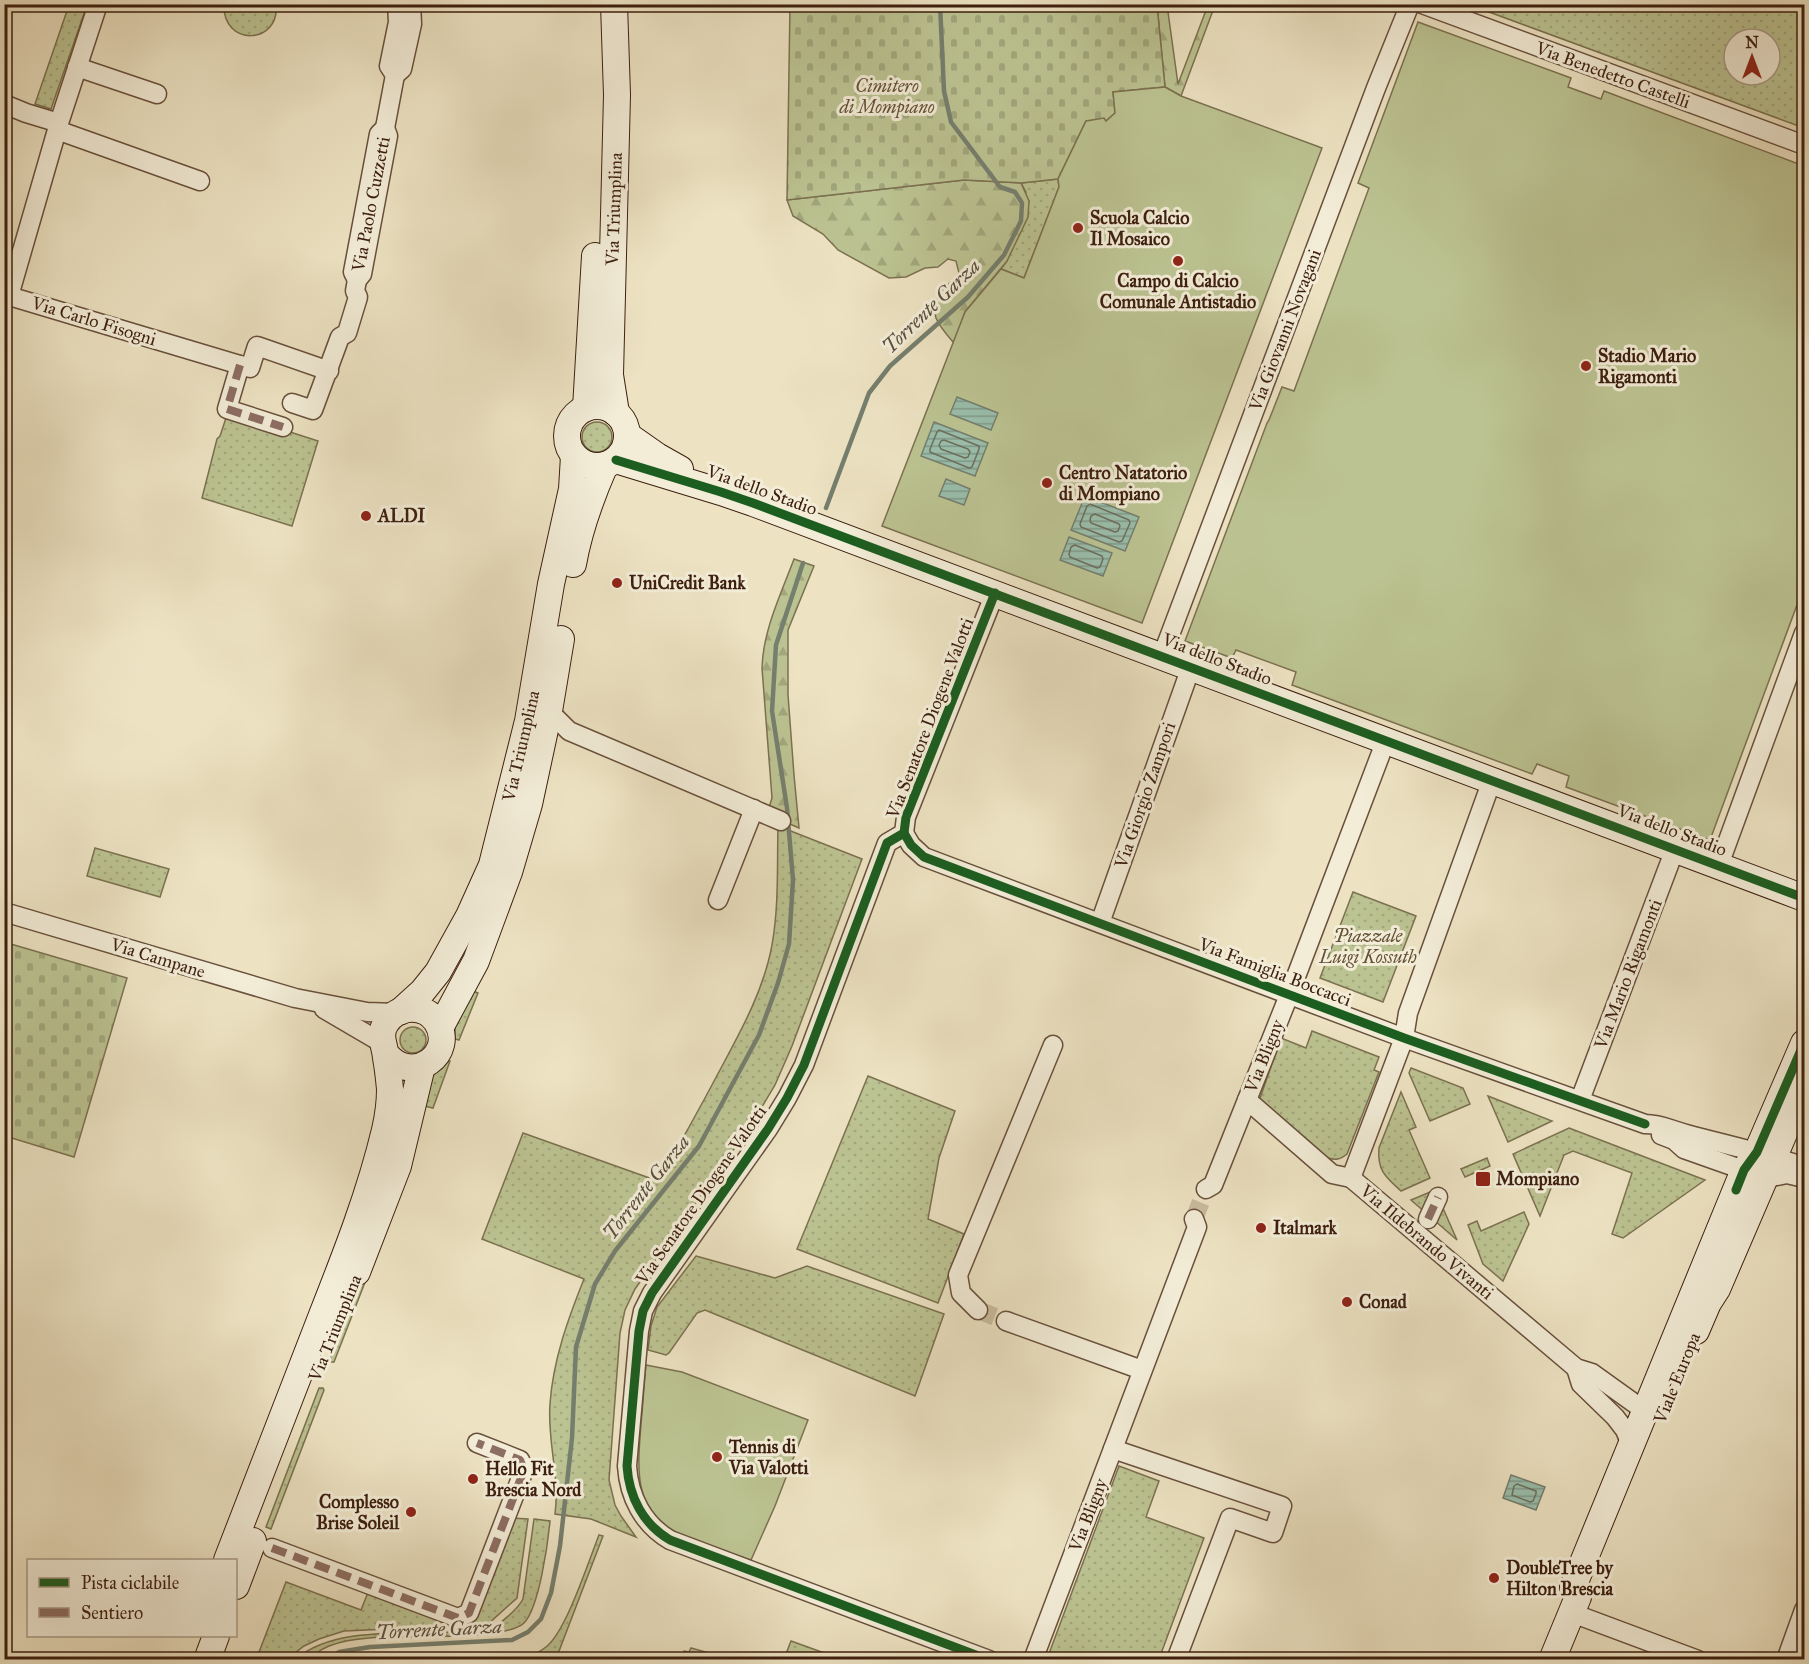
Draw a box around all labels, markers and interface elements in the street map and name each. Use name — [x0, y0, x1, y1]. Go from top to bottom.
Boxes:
north arrow — [1722, 27, 1782, 87]
text: N — [1745, 33, 1759, 52]
street label: Via Benedetto Castelli — [1532, 36, 1693, 113]
park label: Cimitero di Mompiano — [838, 75, 935, 119]
street label: Via Paolo Cuzzetti — [347, 135, 395, 274]
street label: Via Triumplina — [601, 152, 627, 267]
place label: Scuola Calcio Il Mosaico — [1090, 207, 1189, 250]
marker: Scuola Calcio Il Mosaico — [1071, 221, 1085, 235]
street label: Via Giovanni Novagani — [1244, 246, 1327, 415]
water label: Torrente Garza — [877, 254, 985, 358]
marker: Campo di Calcio Comunale Antistadio — [1171, 254, 1185, 268]
place label: Campo di Calcio Comunale Antistadio — [1100, 270, 1256, 313]
street label: Via Carlo Fisogni — [28, 291, 159, 351]
place label: Stadio Mario Rigamonti — [1598, 345, 1696, 389]
marker: Stadio Mario Rigamonti — [1579, 359, 1593, 373]
street label: Via dello Stadio — [703, 460, 820, 520]
place label: Centro Natatorio di Mompiano — [1059, 462, 1187, 506]
marker: Centro Natatorio di Mompiano — [1040, 476, 1054, 490]
place label: ALDI — [377, 505, 425, 527]
marker: ALDI — [359, 509, 373, 523]
place label: UniCredit Bank — [629, 572, 746, 594]
marker: UniCredit Bank — [610, 576, 624, 590]
street label: Via Senatore Diogene Valotti — [881, 614, 979, 823]
street label: Via dello Stadio — [1158, 628, 1275, 690]
street label: Via Triumplina — [497, 688, 545, 805]
street label: Via Giorgio Zampori — [1109, 719, 1181, 872]
street label: Via dello Stadio — [1613, 799, 1730, 861]
street label: Via Mario Rigamonti — [1589, 896, 1668, 1053]
park label: Piazzale Luigi Kossuth — [1318, 925, 1417, 968]
street label: Via Famiglia Boccacci — [1194, 932, 1354, 1012]
street label: Via Campane — [107, 933, 208, 983]
street label: Via Bligny — [1239, 1016, 1290, 1097]
street label: Via Senatore Diogene Valotti — [630, 1101, 772, 1290]
water label: Torrente Garza — [598, 1130, 694, 1244]
place label: Mompiano — [1496, 1168, 1579, 1191]
marker: Mompiano — [1474, 1170, 1492, 1188]
street label: Via Ildebrando Vivanti — [1355, 1179, 1498, 1304]
place label: Italmark — [1273, 1217, 1337, 1239]
marker: Italmark — [1254, 1221, 1268, 1235]
street label: Via Triumplina — [303, 1271, 367, 1386]
place label: Conad — [1359, 1291, 1408, 1313]
marker: Conad — [1340, 1295, 1354, 1309]
street label: Viale Europa — [1648, 1329, 1705, 1428]
place label: Tennis di Via Valotti — [728, 1436, 809, 1479]
marker: Tennis di Via Valotti — [710, 1450, 724, 1464]
place label: Hello Fit Brescia Nord — [485, 1458, 582, 1501]
marker: Hello Fit Brescia Nord — [466, 1472, 480, 1486]
street label: Via Bligny — [1064, 1475, 1113, 1556]
place label: Complesso Brise Soleil — [316, 1491, 400, 1534]
marker: Complesso Brise Soleil — [404, 1505, 418, 1519]
place label: DoubleTree by Hilton Brescia — [1506, 1557, 1615, 1600]
legend — [27, 1559, 237, 1637]
marker: DoubleTree by Hilton Brescia — [1487, 1571, 1501, 1585]
text: Pista ciclabile — [81, 1572, 179, 1594]
text: Sentiero — [81, 1602, 143, 1624]
water label: Torrente Garza — [375, 1614, 503, 1644]

